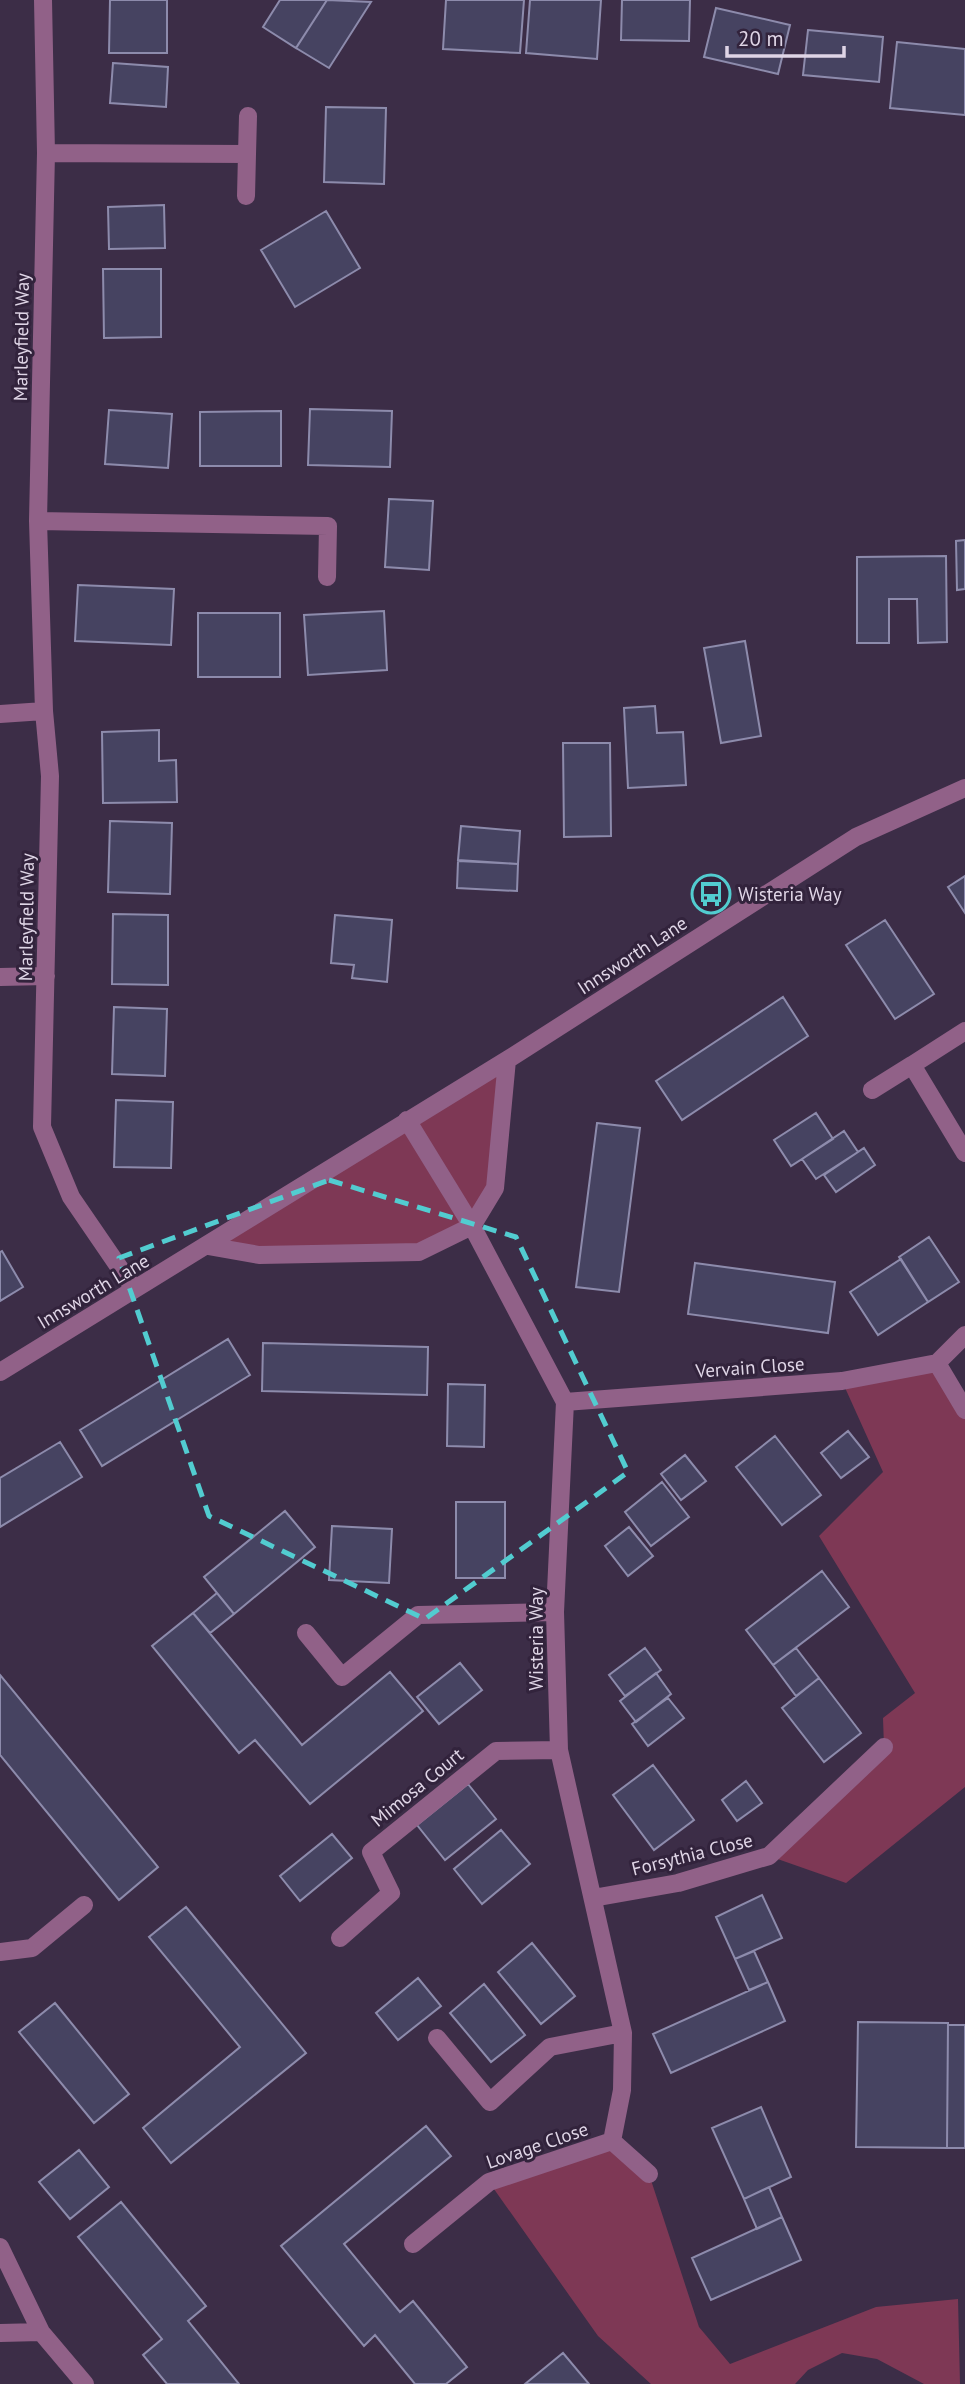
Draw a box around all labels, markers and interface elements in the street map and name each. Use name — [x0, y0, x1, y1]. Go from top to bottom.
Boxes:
scale bar — [727, 14, 844, 58]
text: 20 m — [738, 25, 784, 52]
street label: Marleyfield Way — [8, 273, 34, 401]
street label: Marleyfield Way — [13, 853, 39, 981]
bus stop icon: Wisteria Way — [690, 873, 732, 915]
place label: Wisteria Way — [738, 882, 842, 906]
street label: Innsworth Lane — [573, 911, 691, 999]
street label: Innsworth Lane — [33, 1248, 153, 1334]
street label: Vervain Close — [694, 1351, 805, 1383]
street label: Wisteria Way — [524, 1587, 548, 1691]
street label: Mimosa Court — [366, 1742, 469, 1832]
street label: Forsythia Close — [629, 1827, 755, 1881]
street label: Lovage Close — [483, 2116, 591, 2174]

